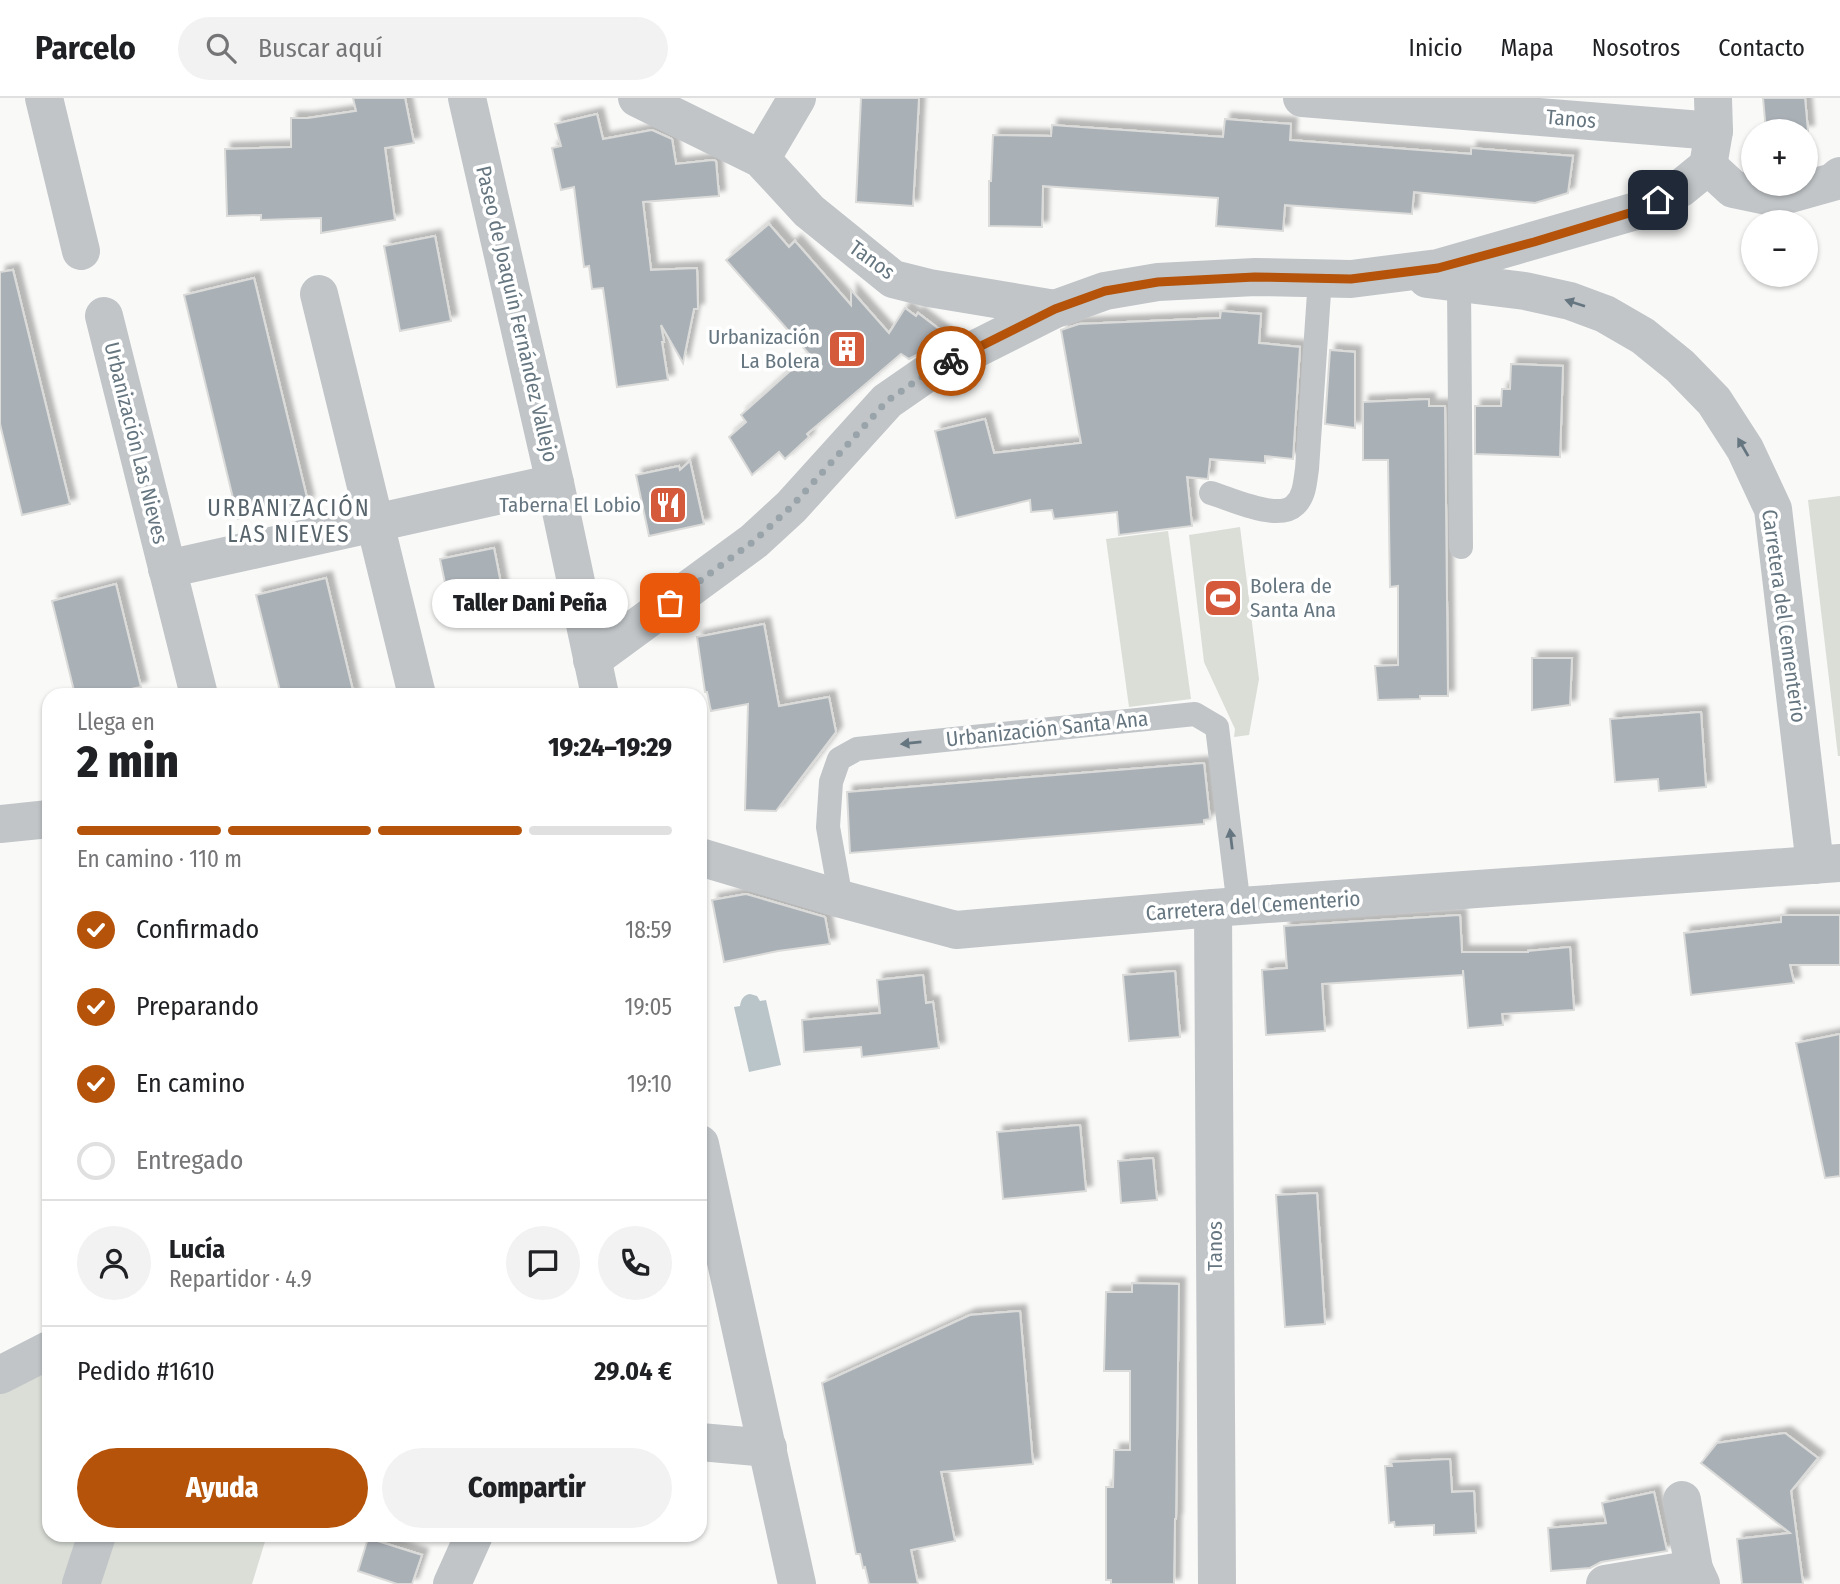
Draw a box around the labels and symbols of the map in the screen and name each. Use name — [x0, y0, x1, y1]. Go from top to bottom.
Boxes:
street label: Tanos — [1545, 104, 1597, 134]
street label: Paseo de Joaquín Fernández Vallejo — [470, 163, 564, 465]
pin — [1628, 170, 1688, 230]
street label: Tanos — [844, 235, 900, 285]
one-way arrow — [1564, 297, 1585, 308]
place label: Urbanización La Bolera — [708, 324, 820, 374]
courier — [916, 326, 986, 396]
building icon: Urbanización La Bolera — [826, 328, 868, 370]
street label: Urbanización Las Nieves — [98, 339, 174, 547]
one-way arrow — [1737, 438, 1749, 457]
restaurant icon: Taberna El Lobio — [647, 484, 689, 526]
place label: Taberna El Lobio — [499, 492, 641, 518]
district label: URBANIZACIÓN LAS NIEVES — [207, 494, 371, 548]
street label: Carretera del Cementerio — [1756, 508, 1812, 724]
pin — [640, 573, 700, 633]
place label: Bolera de Santa Ana — [1250, 573, 1336, 623]
sports icon: Bolera de Santa Ana — [1202, 577, 1244, 619]
callout: Taller Dani Peña — [432, 578, 628, 628]
street label: Urbanización Santa Ana — [945, 705, 1149, 753]
one-way arrow — [900, 738, 922, 749]
one-way arrow — [1225, 828, 1236, 850]
street label: Carretera del Cementerio — [1145, 886, 1361, 926]
street label: Tanos — [1202, 1221, 1228, 1271]

